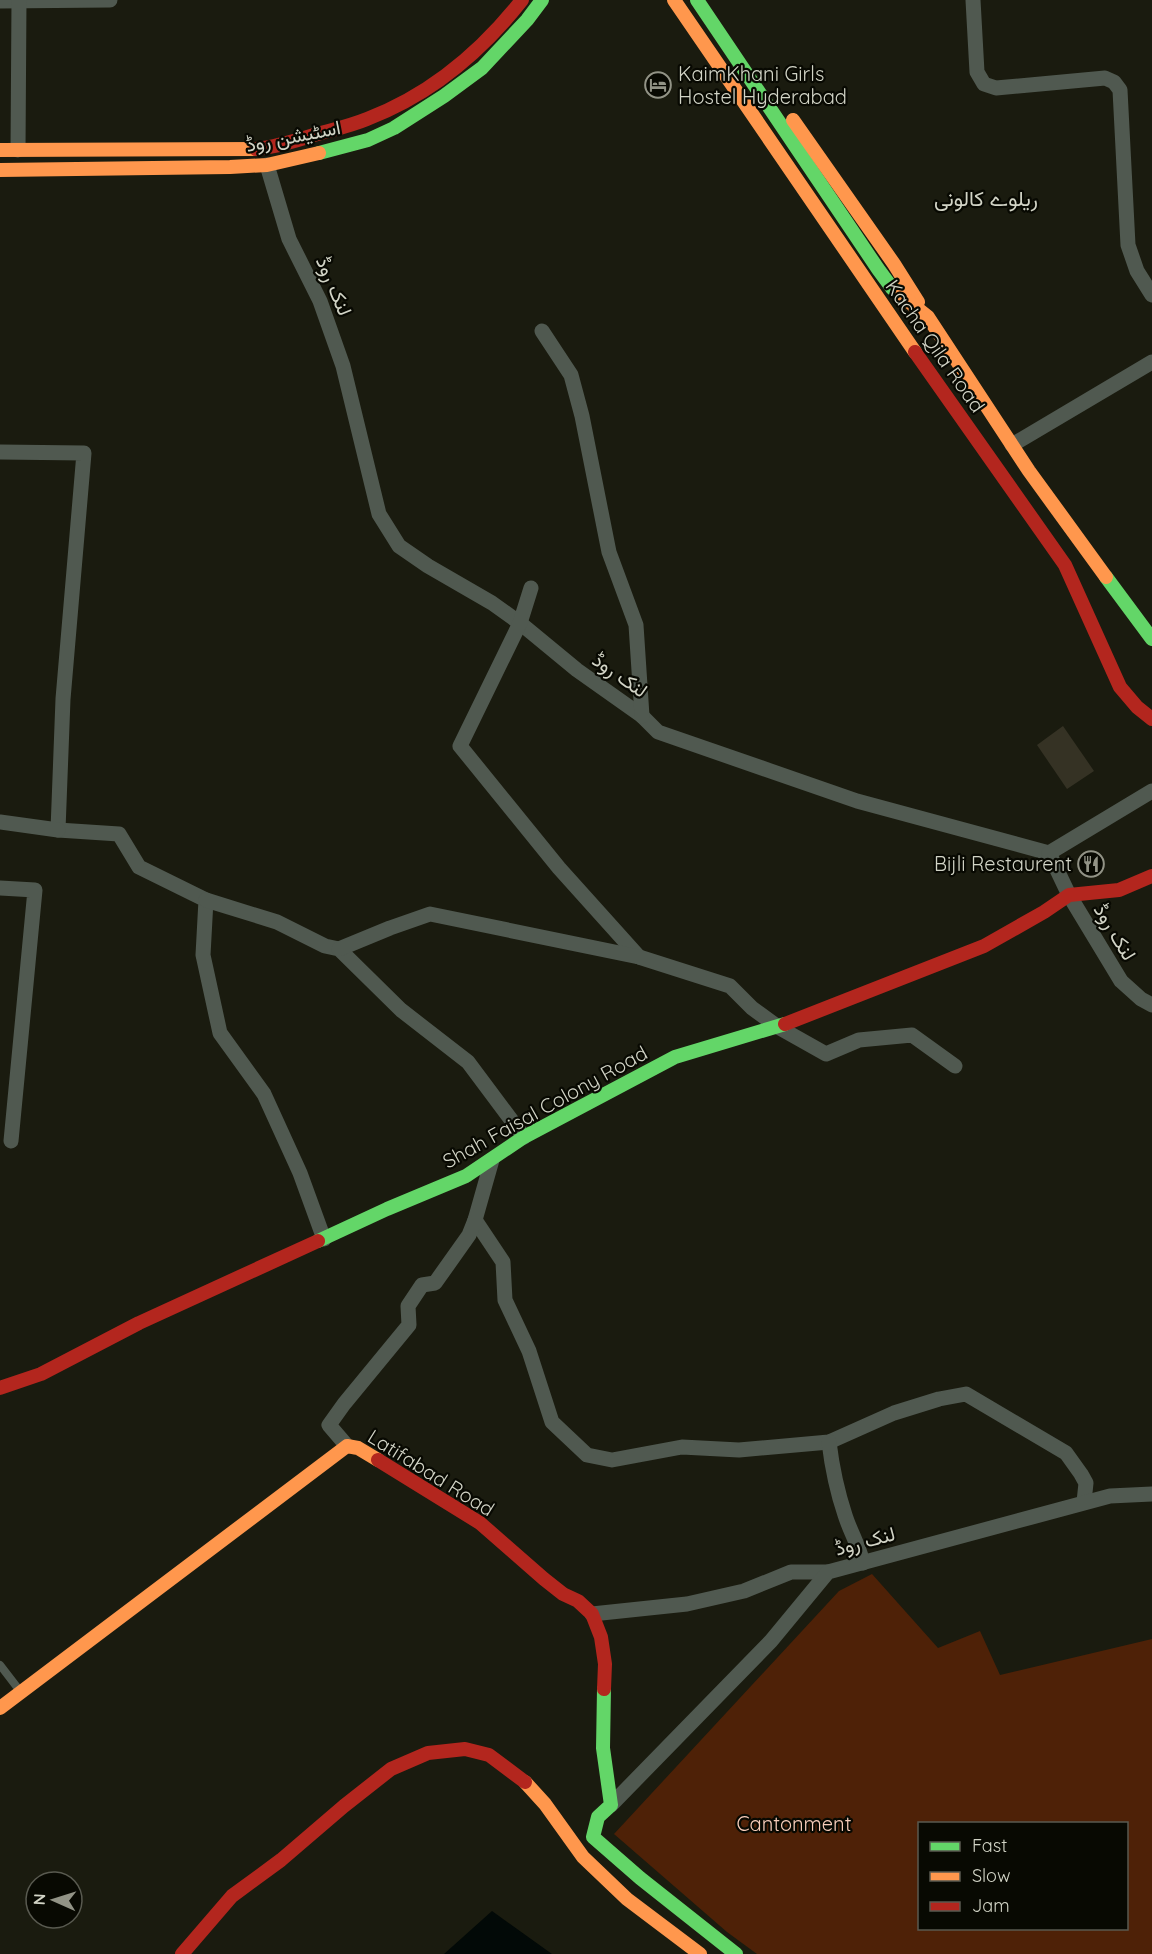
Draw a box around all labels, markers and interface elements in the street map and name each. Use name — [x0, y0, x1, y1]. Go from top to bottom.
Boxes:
place label: KaimKhani Girls Hostel Hyderabad — [678, 61, 847, 109]
hotel icon: KaimKhani Girls Hostel Hyderabad — [643, 70, 673, 100]
street label: اسٹیشن روڈ — [243, 114, 343, 158]
district label: ریلوے کالونی — [934, 185, 1038, 212]
street label: لنک روڈ — [310, 252, 358, 320]
street label: Kacha Qila Road — [880, 274, 991, 417]
street label: لنک روڈ — [587, 647, 653, 703]
restaurant icon: Bijli Restaurent — [1076, 849, 1106, 879]
place label: Bijli Restaurent — [934, 851, 1072, 876]
street label: لنک روڈ — [1088, 899, 1142, 965]
street label: Shah Faisal Colony Road — [438, 1040, 651, 1173]
street label: Latifabad Road — [363, 1424, 499, 1521]
street label: لنک روڈ — [832, 1520, 898, 1562]
park label: Cantonment — [737, 1811, 852, 1836]
legend — [918, 1822, 1128, 1930]
text: Fast — [972, 1834, 1007, 1857]
text: Slow — [972, 1864, 1010, 1887]
north arrow — [24, 1870, 84, 1930]
text: N — [29, 1893, 49, 1906]
text: Jam — [972, 1894, 1010, 1917]

